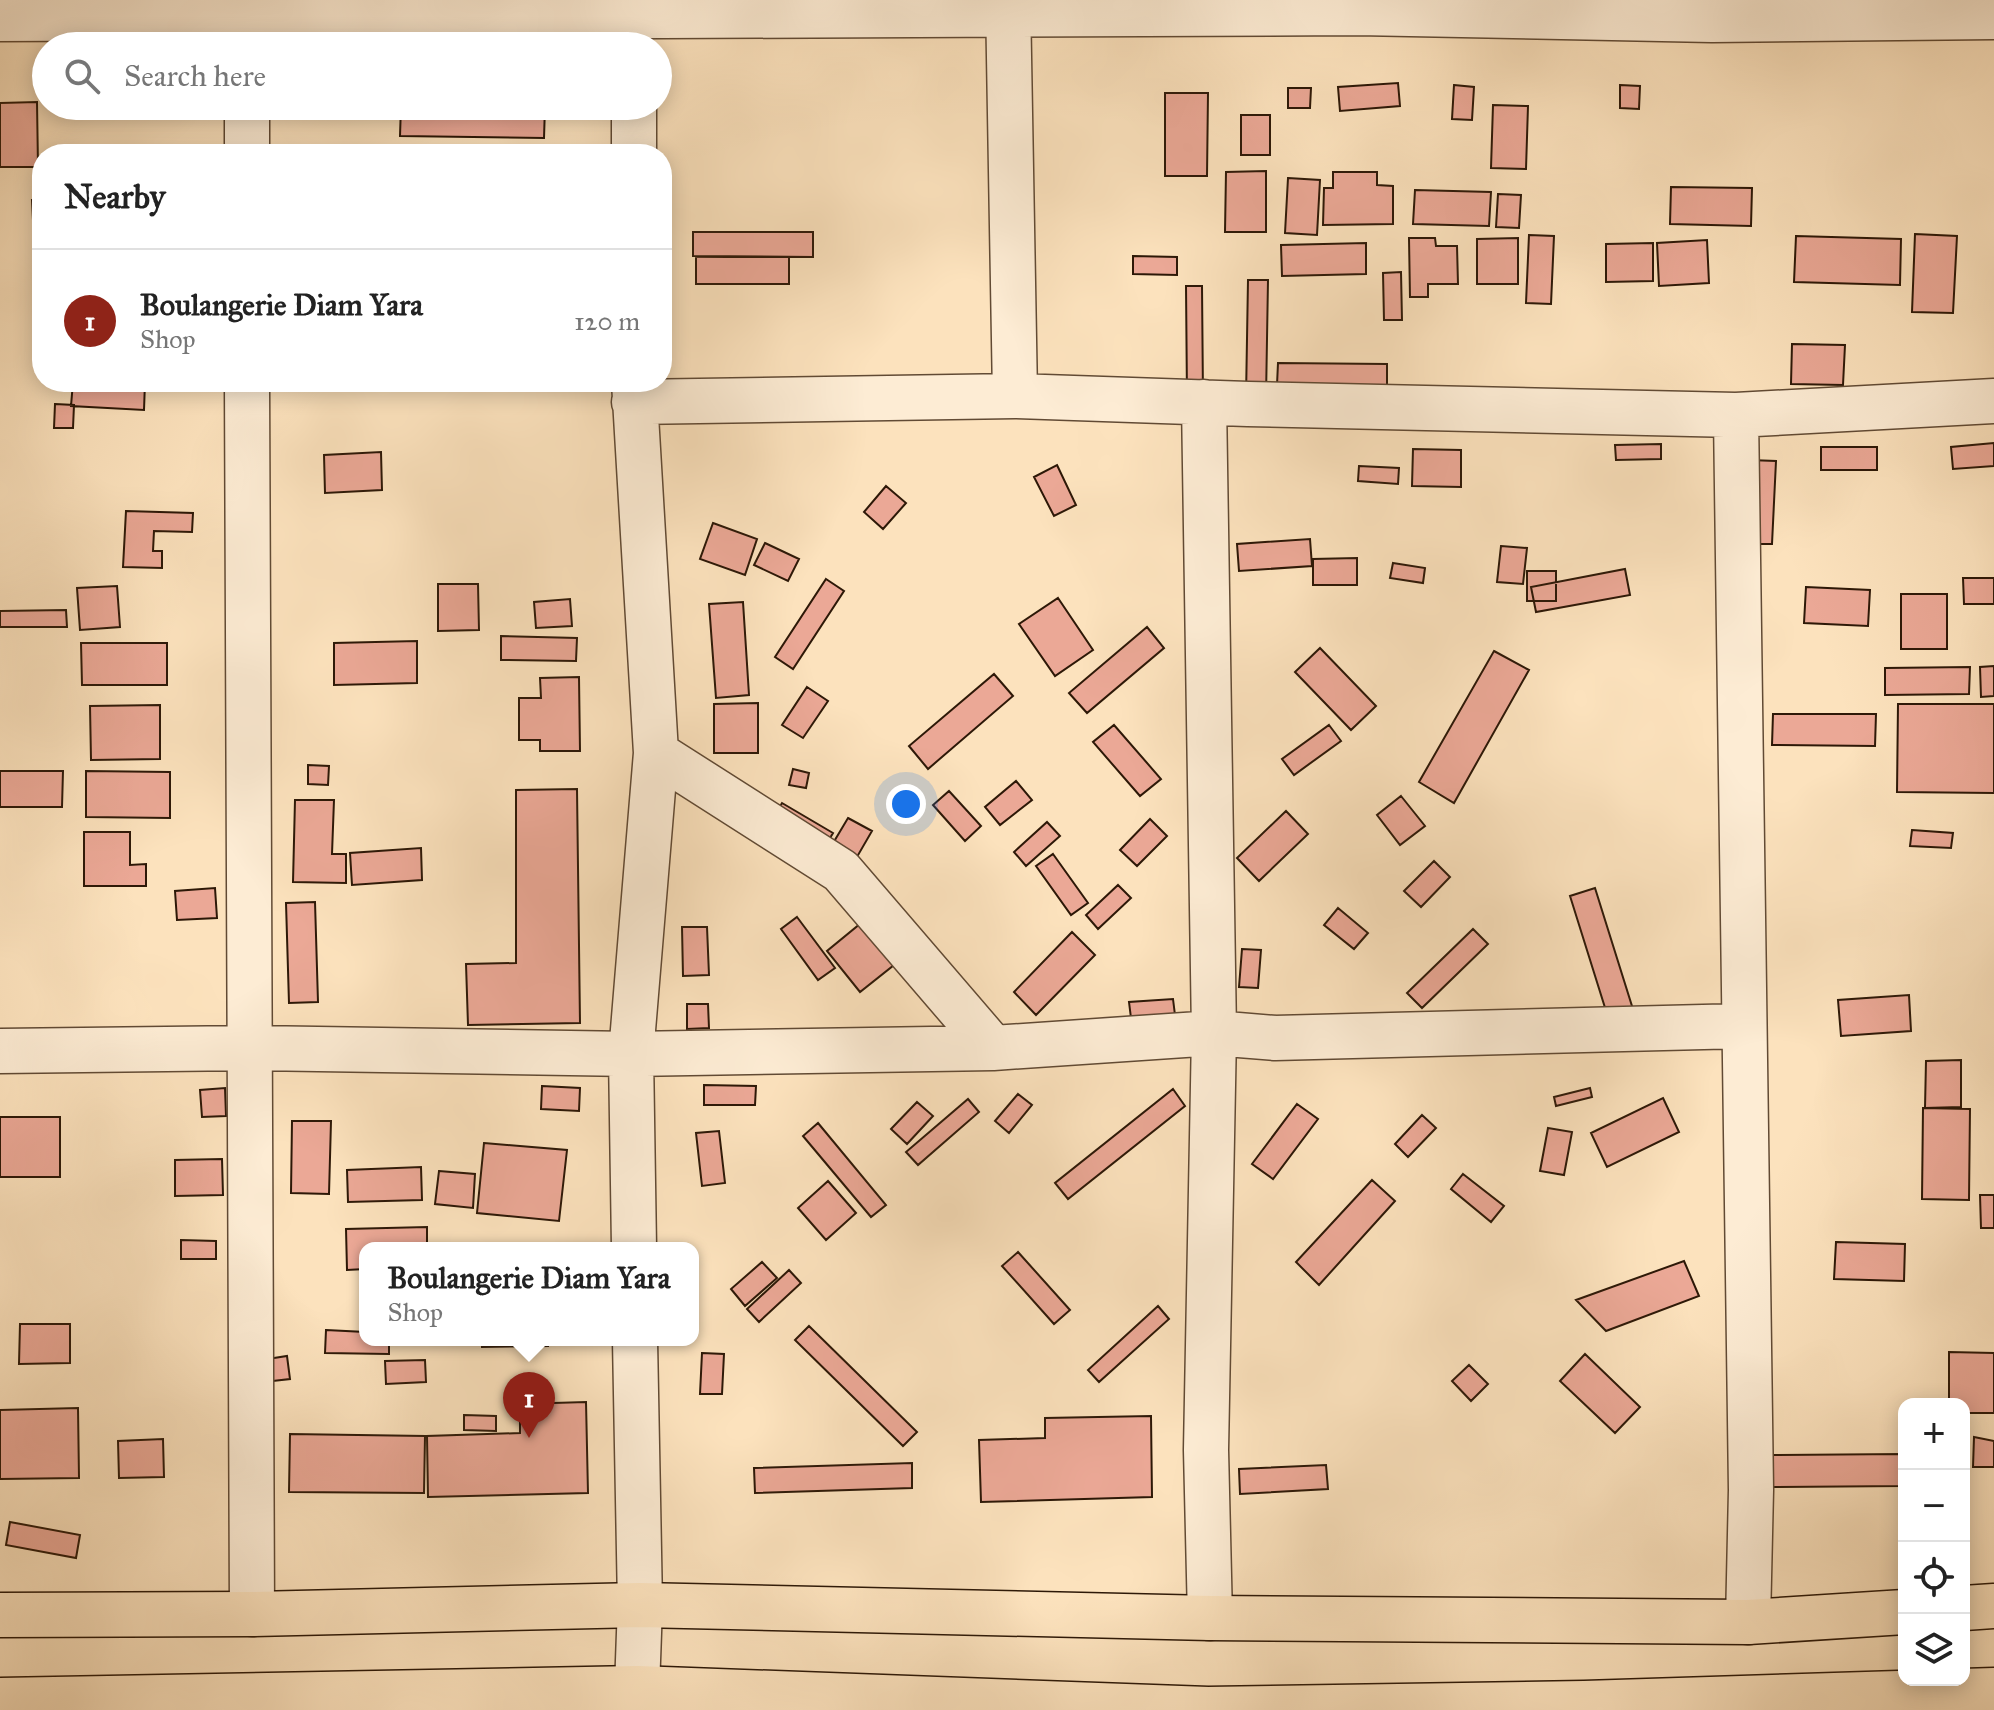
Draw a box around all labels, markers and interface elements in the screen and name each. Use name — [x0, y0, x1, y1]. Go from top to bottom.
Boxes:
search box — [32, 32, 672, 120]
icon: search — [60, 54, 104, 98]
text: Search here — [124, 58, 266, 94]
text: Nearby — [64, 176, 166, 217]
text: Boulangerie Diam Yara — [140, 287, 423, 323]
text: 1 — [85, 305, 95, 337]
text: 120 m — [574, 305, 640, 337]
text: Shop — [140, 323, 196, 355]
your location — [886, 784, 926, 824]
popup — [359, 1242, 699, 1346]
text: Boulangerie Diam Yara — [387, 1260, 671, 1296]
text: Shop — [387, 1296, 443, 1328]
pin: 1 — [503, 1372, 555, 1438]
map controls — [1898, 1398, 1970, 1686]
button: + — [1898, 1398, 1970, 1470]
button: − — [1898, 1470, 1970, 1542]
button: locate — [1898, 1542, 1970, 1614]
button: layers — [1898, 1614, 1970, 1686]

